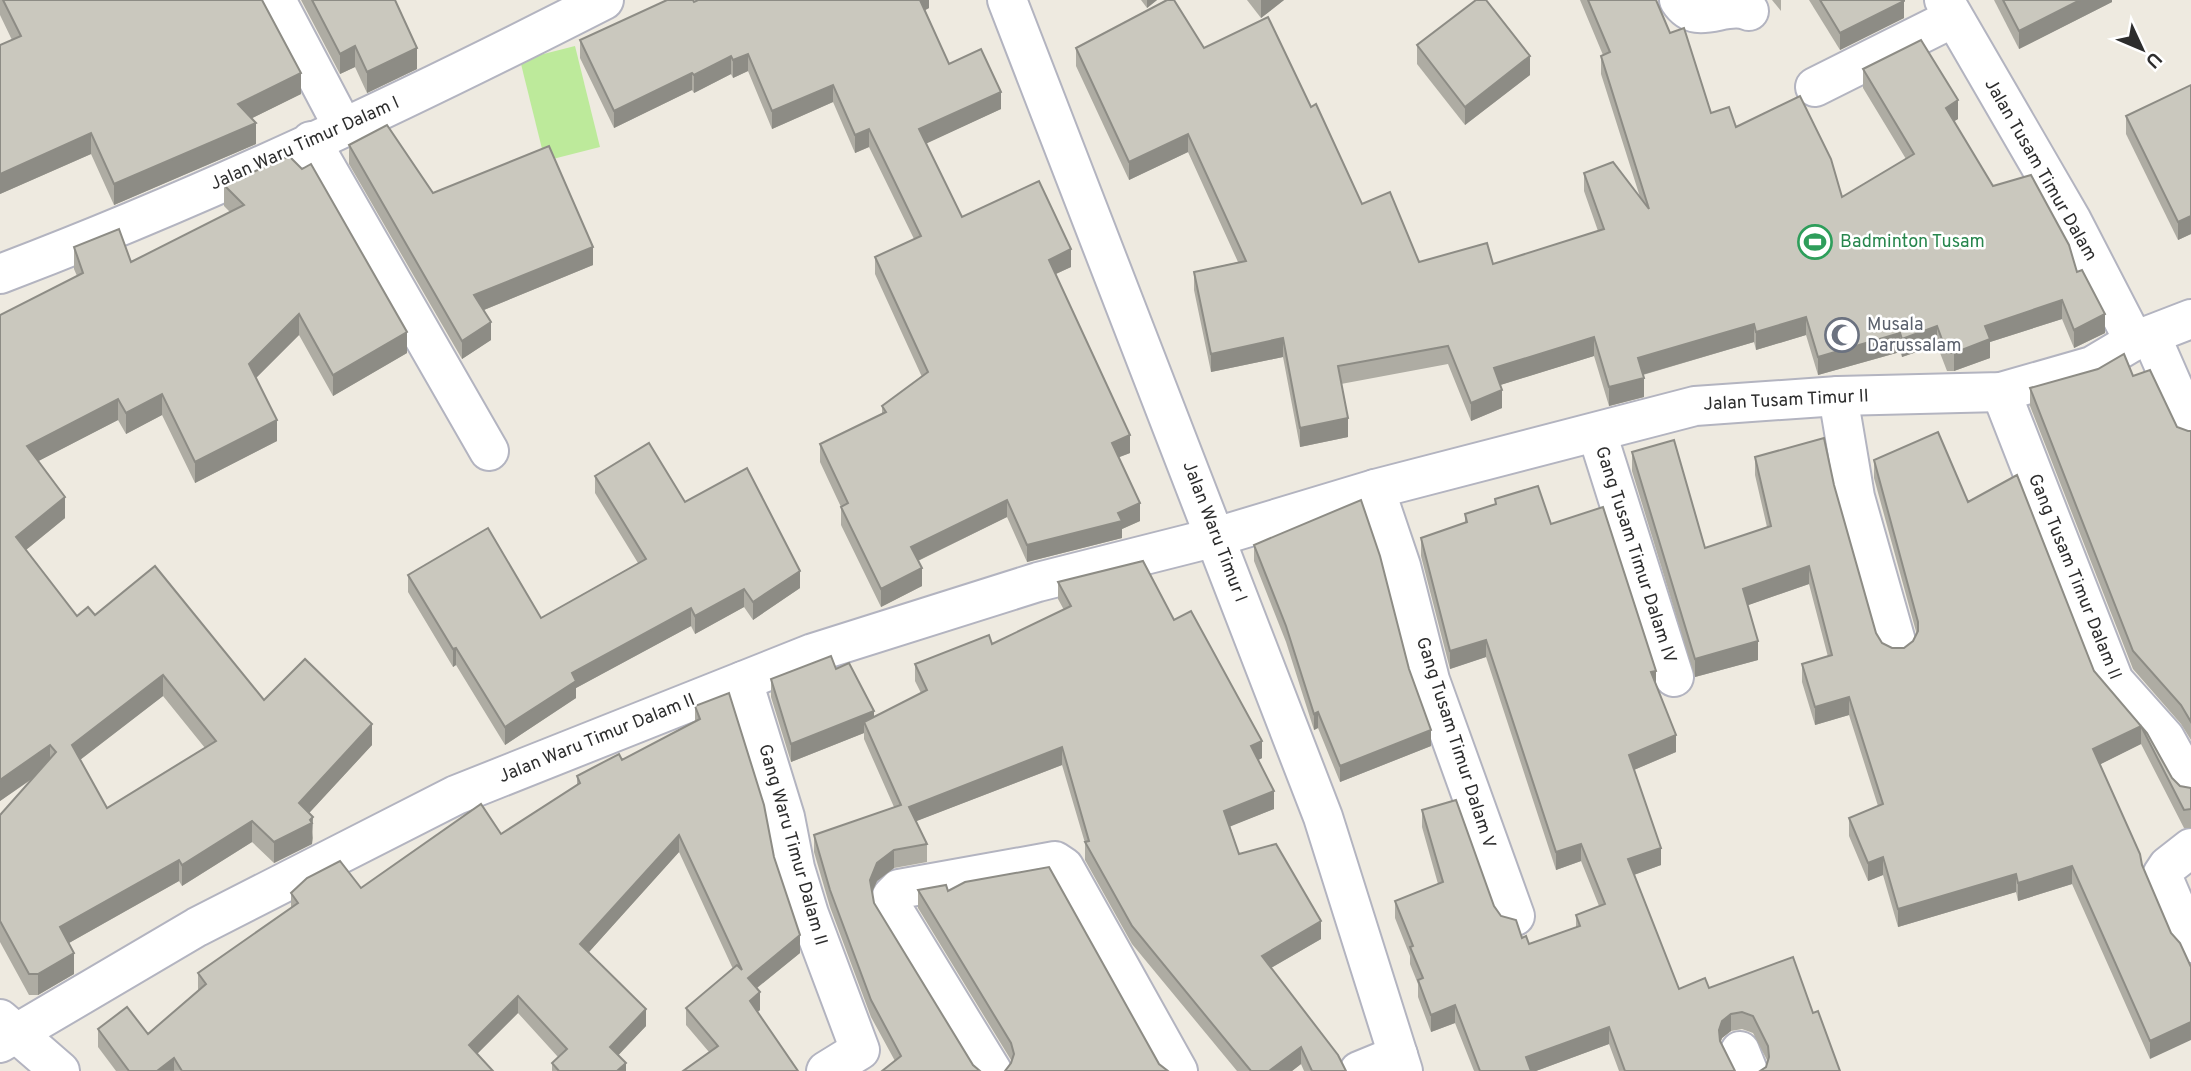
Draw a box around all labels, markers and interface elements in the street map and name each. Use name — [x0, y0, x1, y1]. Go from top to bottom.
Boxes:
north arrow — [2107, 14, 2177, 84]
text: U — [2139, 46, 2166, 73]
street label: Jalan Tusam Timur Dalam — [1978, 75, 2102, 265]
street label: Jalan Waru Timur Dalam I — [207, 92, 403, 196]
sports icon: Badminton Tusam — [1796, 223, 1834, 261]
place label: Badminton Tusam — [1840, 231, 1985, 254]
place label: Musala Darussalam — [1867, 314, 1961, 358]
mosque icon: Musala Darussalam — [1823, 316, 1861, 354]
street label: Jalan Tusam Timur II — [1703, 385, 1869, 417]
street label: Gang Tusam Timur Dalam IV — [1589, 444, 1681, 666]
street label: Jalan Waru Timur I — [1176, 458, 1252, 606]
street label: Gang Tusam Timur Dalam II — [2022, 471, 2126, 683]
street label: Gang Tusam Timur Dalam V — [1410, 634, 1500, 852]
street label: Jalan Waru Timur Dalam II — [495, 689, 699, 789]
street label: Gang Waru Timur Dalam II — [752, 742, 832, 948]

